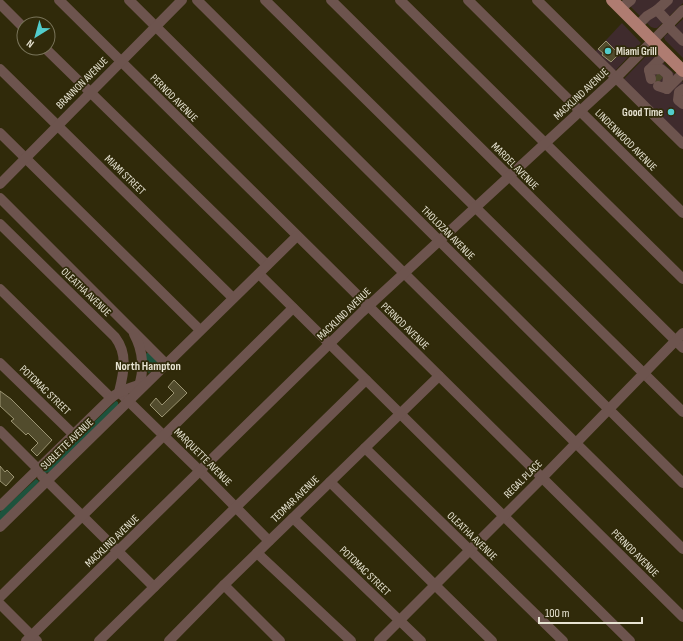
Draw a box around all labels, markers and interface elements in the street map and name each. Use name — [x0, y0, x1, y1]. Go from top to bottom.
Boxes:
north arrow — [16, 16, 56, 56]
text: N — [24, 37, 37, 51]
place label: Miami Grill — [616, 45, 657, 58]
marker: Miami Grill — [603, 46, 613, 56]
street label: BRANNON AVENUE — [53, 54, 111, 112]
street label: MACKLIND AVENUE — [551, 65, 611, 123]
street label: PERNOD AVENUE — [148, 72, 200, 124]
street label: LINDENWOOD AVENUE — [592, 106, 660, 174]
place label: Good Time — [622, 106, 663, 119]
marker: Good Time — [666, 107, 676, 117]
street label: MARDEL AVENUE — [489, 140, 541, 192]
street label: MIAMI STREET — [102, 152, 148, 198]
street label: THOLOZAN AVENUE — [418, 203, 478, 263]
street label: OLEATHA AVENUE — [58, 265, 114, 319]
street label: MACKLIND AVENUE — [314, 285, 374, 343]
street label: PERNOD AVENUE — [378, 300, 432, 352]
district label: North Hampton — [115, 359, 181, 374]
street label: POTOMAC STREET — [17, 363, 73, 418]
street label: SUBLETTE AVENUE — [38, 416, 96, 472]
street label: MARQUETTE AVENUE — [171, 425, 235, 489]
street label: REGAL PLACE — [501, 457, 545, 501]
street label: TEDMAR AVENUE — [268, 473, 322, 525]
street label: OLEATHA AVENUE — [444, 509, 500, 563]
street label: MACKLIND AVENUE — [82, 512, 142, 570]
street label: PERNOD AVENUE — [609, 527, 661, 579]
street label: POTOMAC STREET — [337, 544, 393, 599]
scale bar — [539, 599, 642, 625]
text: 100 m — [545, 606, 570, 621]

